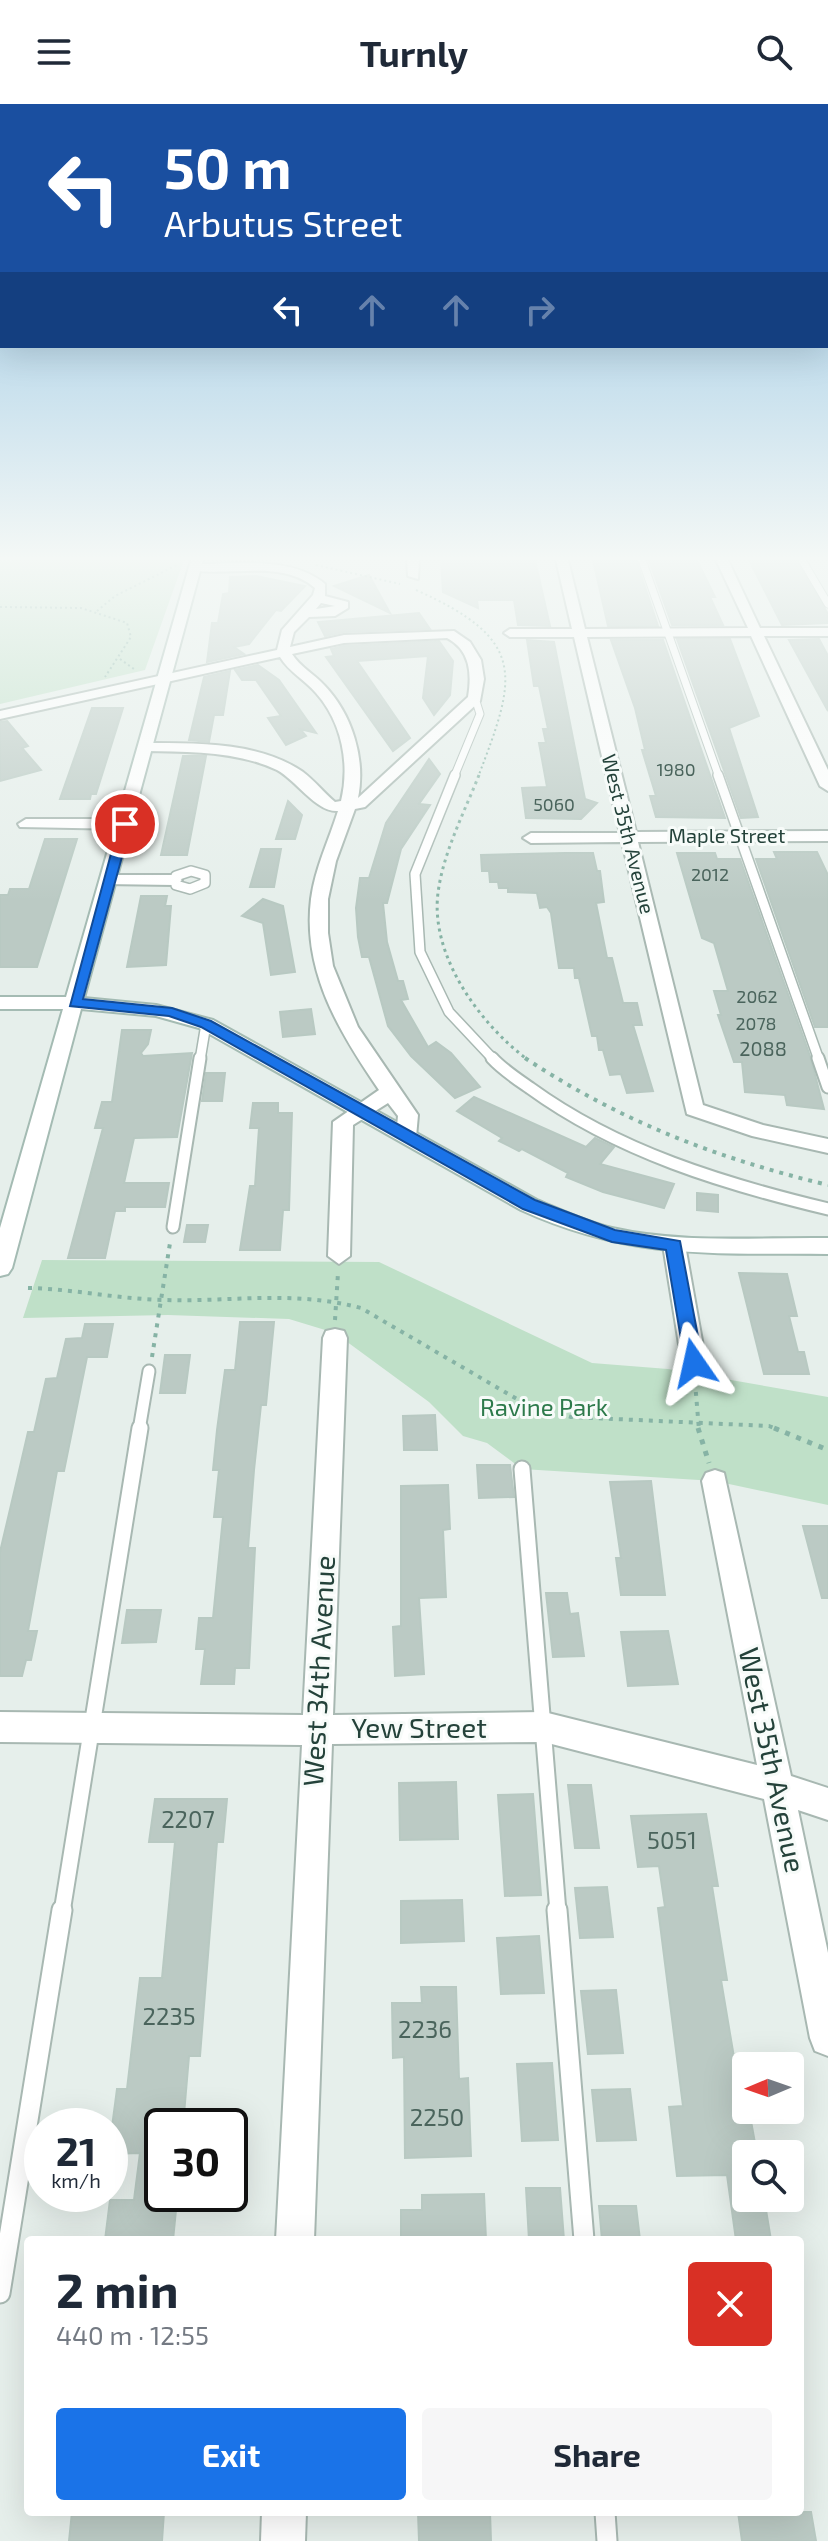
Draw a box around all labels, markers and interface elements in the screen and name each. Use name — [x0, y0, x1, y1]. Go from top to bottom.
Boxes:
icon: menu — [32, 30, 76, 74]
icon: search — [752, 30, 796, 74]
text: Turnly — [360, 31, 468, 74]
text: 50 m — [164, 133, 292, 200]
icon: left — [32, 136, 136, 240]
text: Arbutus Street — [164, 201, 402, 244]
icon: left — [266, 288, 310, 332]
icon: ahead — [350, 288, 394, 332]
icon: ahead — [434, 288, 478, 332]
icon: right — [518, 288, 562, 332]
street label: West 35th Avenue — [598, 751, 660, 916]
house number: 1980 — [656, 758, 696, 780]
pin — [91, 790, 159, 858]
house number: 5060 — [533, 793, 575, 815]
icon: arrive — [103, 802, 147, 846]
street label: Maple Street — [669, 823, 786, 847]
house number: 2012 — [691, 863, 729, 885]
house number: 2062 — [736, 985, 778, 1007]
house number: 2078 — [735, 1012, 777, 1034]
house number: 2088 — [739, 1036, 787, 1060]
position arrow — [652, 1321, 736, 1405]
park label: Ravine Park — [480, 1392, 608, 1421]
street label: West 34th Avenue — [295, 1555, 341, 1787]
street label: West 35th Avenue — [733, 1644, 813, 1875]
street label: Yew Street — [351, 1710, 487, 1744]
house number: 2207 — [161, 1804, 215, 1833]
house number: 5051 — [647, 1825, 697, 1854]
house number: 2235 — [142, 2001, 196, 2030]
house number: 2236 — [398, 2014, 452, 2043]
north arrow — [732, 2052, 804, 2124]
map controls — [732, 2052, 804, 2212]
house number: 2250 — [410, 2102, 464, 2131]
speed limit sign: 30 — [144, 2108, 248, 2212]
text: 21 — [56, 2126, 96, 2174]
button: search — [732, 2140, 804, 2212]
text: km/h — [51, 2168, 101, 2192]
text: 2 min — [56, 2260, 179, 2318]
button: close — [688, 2262, 772, 2346]
text: 440 m · 12:55 — [56, 2319, 209, 2350]
button: Exit — [56, 2408, 406, 2500]
button: Share — [422, 2408, 772, 2500]

